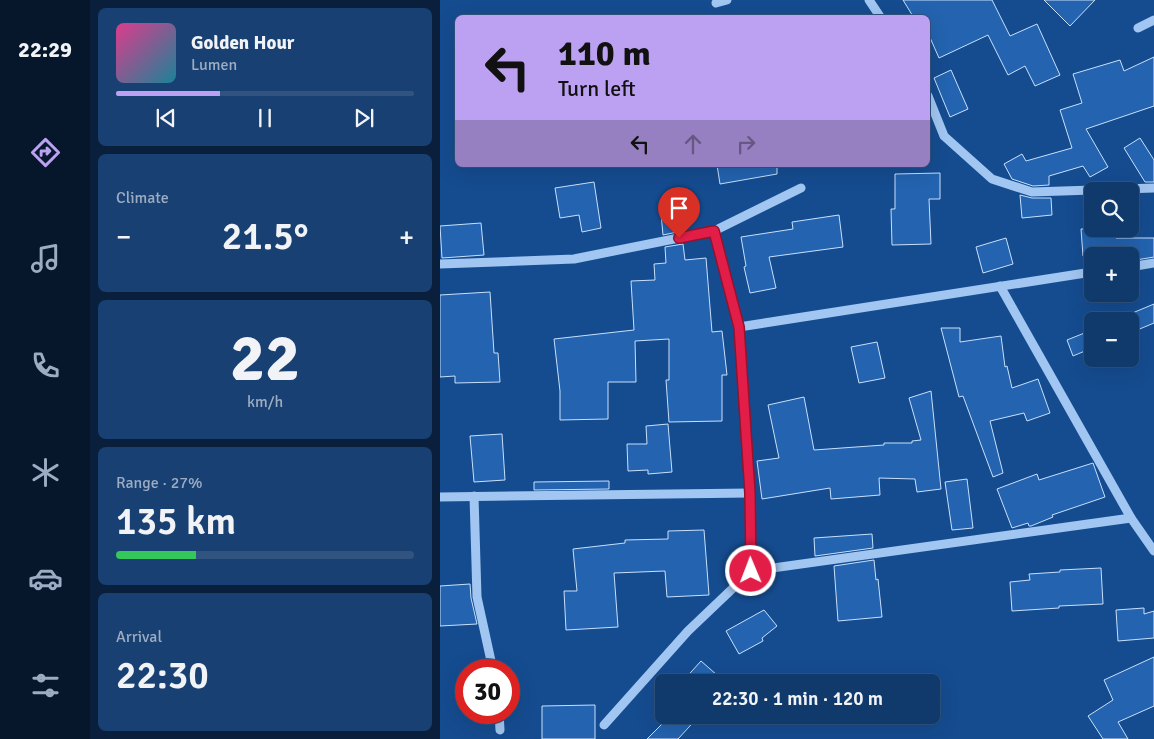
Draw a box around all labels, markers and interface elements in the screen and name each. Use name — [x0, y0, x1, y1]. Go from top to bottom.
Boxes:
text: Golden Hour — [191, 31, 294, 55]
text: 110 m — [558, 32, 651, 75]
icon: left — [475, 35, 540, 100]
text: 22:29 — [18, 36, 72, 63]
text: Lumen — [191, 55, 237, 75]
text: Turn left — [558, 75, 636, 102]
icon: previous — [152, 104, 180, 132]
icon: pause — [251, 104, 279, 132]
icon: next — [350, 104, 378, 132]
icon: left — [626, 130, 654, 158]
icon: ahead — [679, 130, 707, 158]
icon: right — [732, 130, 760, 158]
icon: directions — [28, 135, 63, 170]
map controls — [1084, 182, 1139, 367]
button: search — [1084, 182, 1139, 237]
pin — [658, 187, 700, 238]
text: Climate — [116, 188, 169, 208]
icon: arrive — [665, 194, 693, 222]
text: 21.5° — [222, 213, 308, 260]
text: − — [116, 220, 131, 254]
text: + — [399, 220, 414, 254]
icon: music — [28, 241, 63, 276]
button: + — [1084, 247, 1139, 302]
button: − — [1084, 312, 1139, 367]
text: 22 — [230, 319, 300, 399]
icon: phone — [28, 348, 63, 383]
text: km/h — [247, 392, 283, 412]
icon: climate — [28, 455, 63, 490]
text: Range · 27% — [116, 473, 202, 493]
text: 135 km — [116, 498, 236, 545]
position arrow — [724, 544, 776, 596]
icon: car — [28, 561, 63, 596]
text: Arrival — [116, 627, 162, 647]
text: 22:30 — [116, 652, 209, 699]
speed limit sign: 30 — [455, 659, 520, 724]
icon: filters — [28, 668, 63, 703]
text: 22:30 · 1 min · 120 m — [712, 687, 883, 711]

